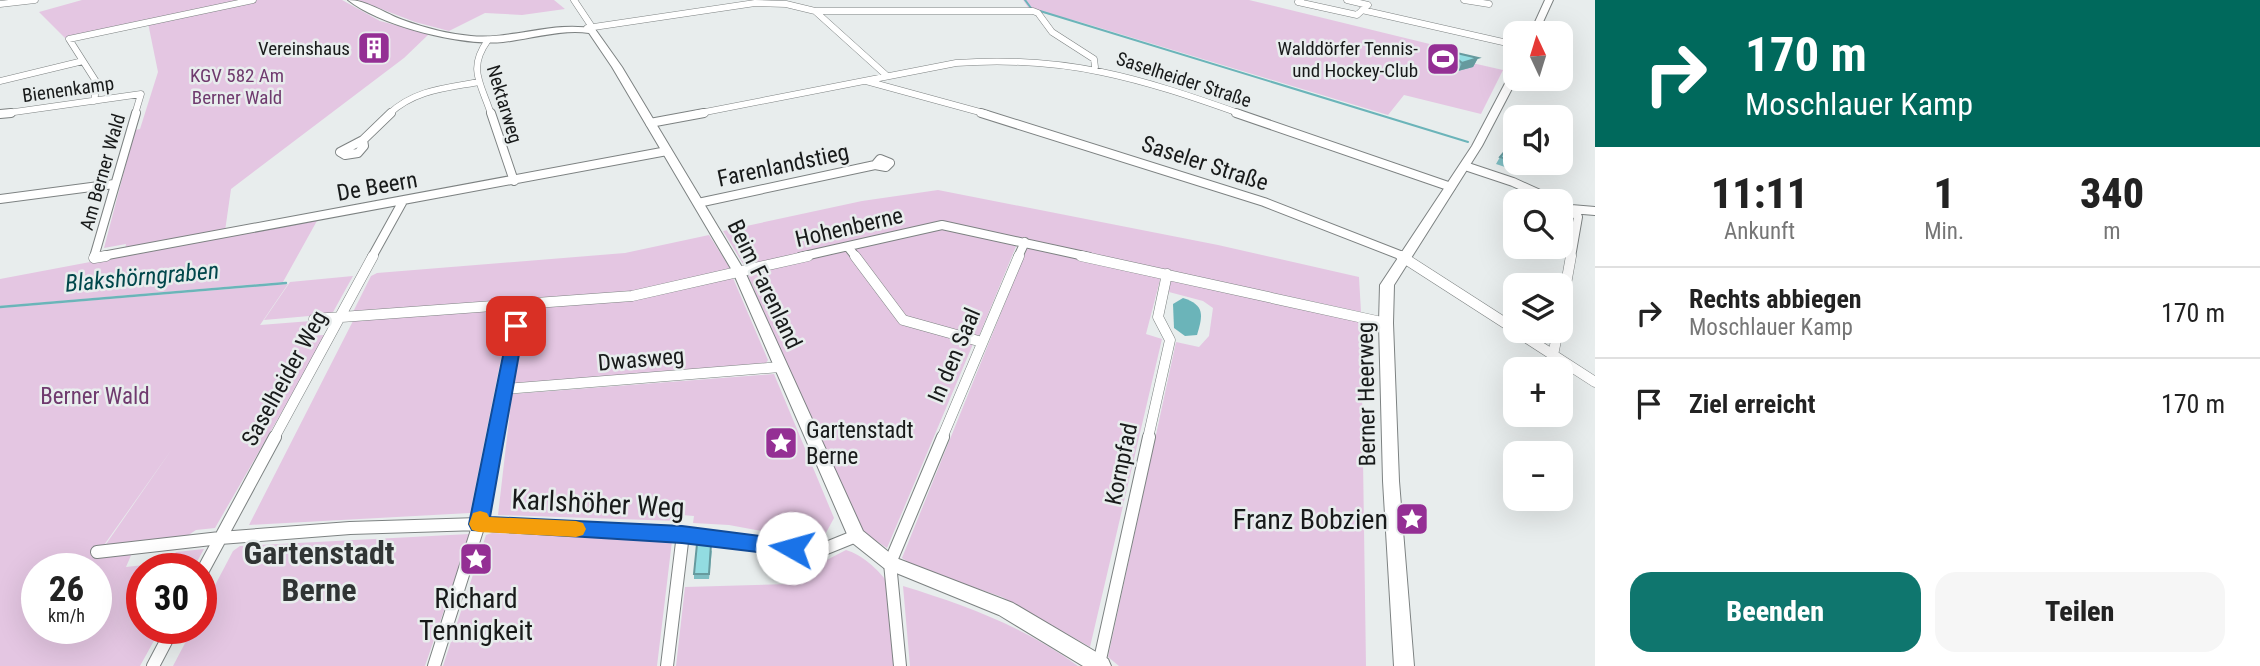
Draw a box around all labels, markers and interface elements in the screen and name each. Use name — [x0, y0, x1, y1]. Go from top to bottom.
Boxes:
north arrow — [1503, 21, 1573, 91]
map controls — [1503, 21, 1573, 511]
text: 170 m — [1745, 26, 1867, 83]
icon: right — [1630, 28, 1721, 119]
building icon: Vereinshaus — [355, 29, 393, 67]
place label: Vereinshaus — [258, 37, 350, 60]
place label: Walddörfer Tennis- und Hockey-Club — [1278, 37, 1418, 82]
sports icon: Walddörfer Tennis- und Hockey-Club — [1424, 40, 1462, 78]
street label: Saselheider Straße — [1113, 47, 1254, 112]
street label: Nektarweg — [482, 62, 527, 146]
park label: KGV 582 Am Berner Wald — [190, 64, 284, 109]
street label: Bienenkamp — [21, 72, 115, 107]
text: Moschlauer Kamp — [1745, 85, 1973, 123]
button: sound — [1503, 105, 1573, 175]
street label: Am Berner Wald — [75, 111, 130, 233]
street label: Saseler Straße — [1138, 130, 1272, 197]
street label: Farenlandstieg — [715, 138, 851, 193]
street label: De Beern — [335, 166, 420, 207]
text: 11:11 — [1711, 169, 1808, 218]
text: 1 — [1933, 169, 1955, 218]
text: 340 — [2080, 169, 2144, 218]
button: search — [1503, 189, 1573, 259]
street label: Hohenberne — [793, 202, 906, 253]
street label: Beim Farenland — [722, 215, 807, 353]
text: Ankunft — [1724, 218, 1795, 245]
text: Min. — [1924, 218, 1964, 245]
text: m — [2103, 218, 2121, 245]
water label: Blakshörngraben — [64, 256, 220, 298]
button: layers — [1503, 273, 1573, 343]
text: Rechts abbiegen — [1689, 284, 1862, 314]
icon: right — [1630, 294, 1668, 332]
pin — [486, 296, 546, 356]
text: 170 m — [2161, 298, 2225, 328]
street label: In den Saal — [922, 304, 986, 407]
street label: Saselheider Weg — [236, 306, 333, 451]
icon: arrive — [497, 307, 535, 345]
text: Moschlauer Kamp — [1689, 314, 1853, 341]
street label: Berner Heerweg — [1352, 321, 1381, 467]
street label: Dwasweg — [597, 342, 685, 377]
button: + — [1503, 357, 1573, 427]
park label: Berner Wald — [40, 383, 150, 410]
icon: arrive — [1630, 385, 1668, 423]
text: Ziel erreicht — [1689, 389, 1815, 419]
text: 170 m — [2161, 389, 2225, 419]
place label: Gartenstadt Berne — [806, 417, 913, 470]
street label: Kornpfad — [1100, 421, 1143, 507]
place icon: Gartenstadt Berne — [762, 424, 800, 462]
button: − — [1503, 441, 1573, 511]
street label: Karlshöher Weg — [511, 482, 685, 525]
place icon: Franz Bobzien — [1393, 500, 1431, 538]
place label: Franz Bobzien — [1233, 503, 1388, 536]
position arrow — [755, 511, 829, 585]
district label: Gartenstadt Berne — [243, 534, 395, 609]
place icon: Richard Tennigkeit — [457, 540, 495, 578]
speed limit sign: 30 — [126, 553, 217, 644]
text: 26 — [49, 569, 84, 610]
button: Beenden — [1630, 572, 1921, 652]
button: Teilen — [1935, 572, 2225, 652]
place label: Richard Tennigkeit — [419, 582, 533, 647]
text: km/h — [48, 605, 85, 626]

